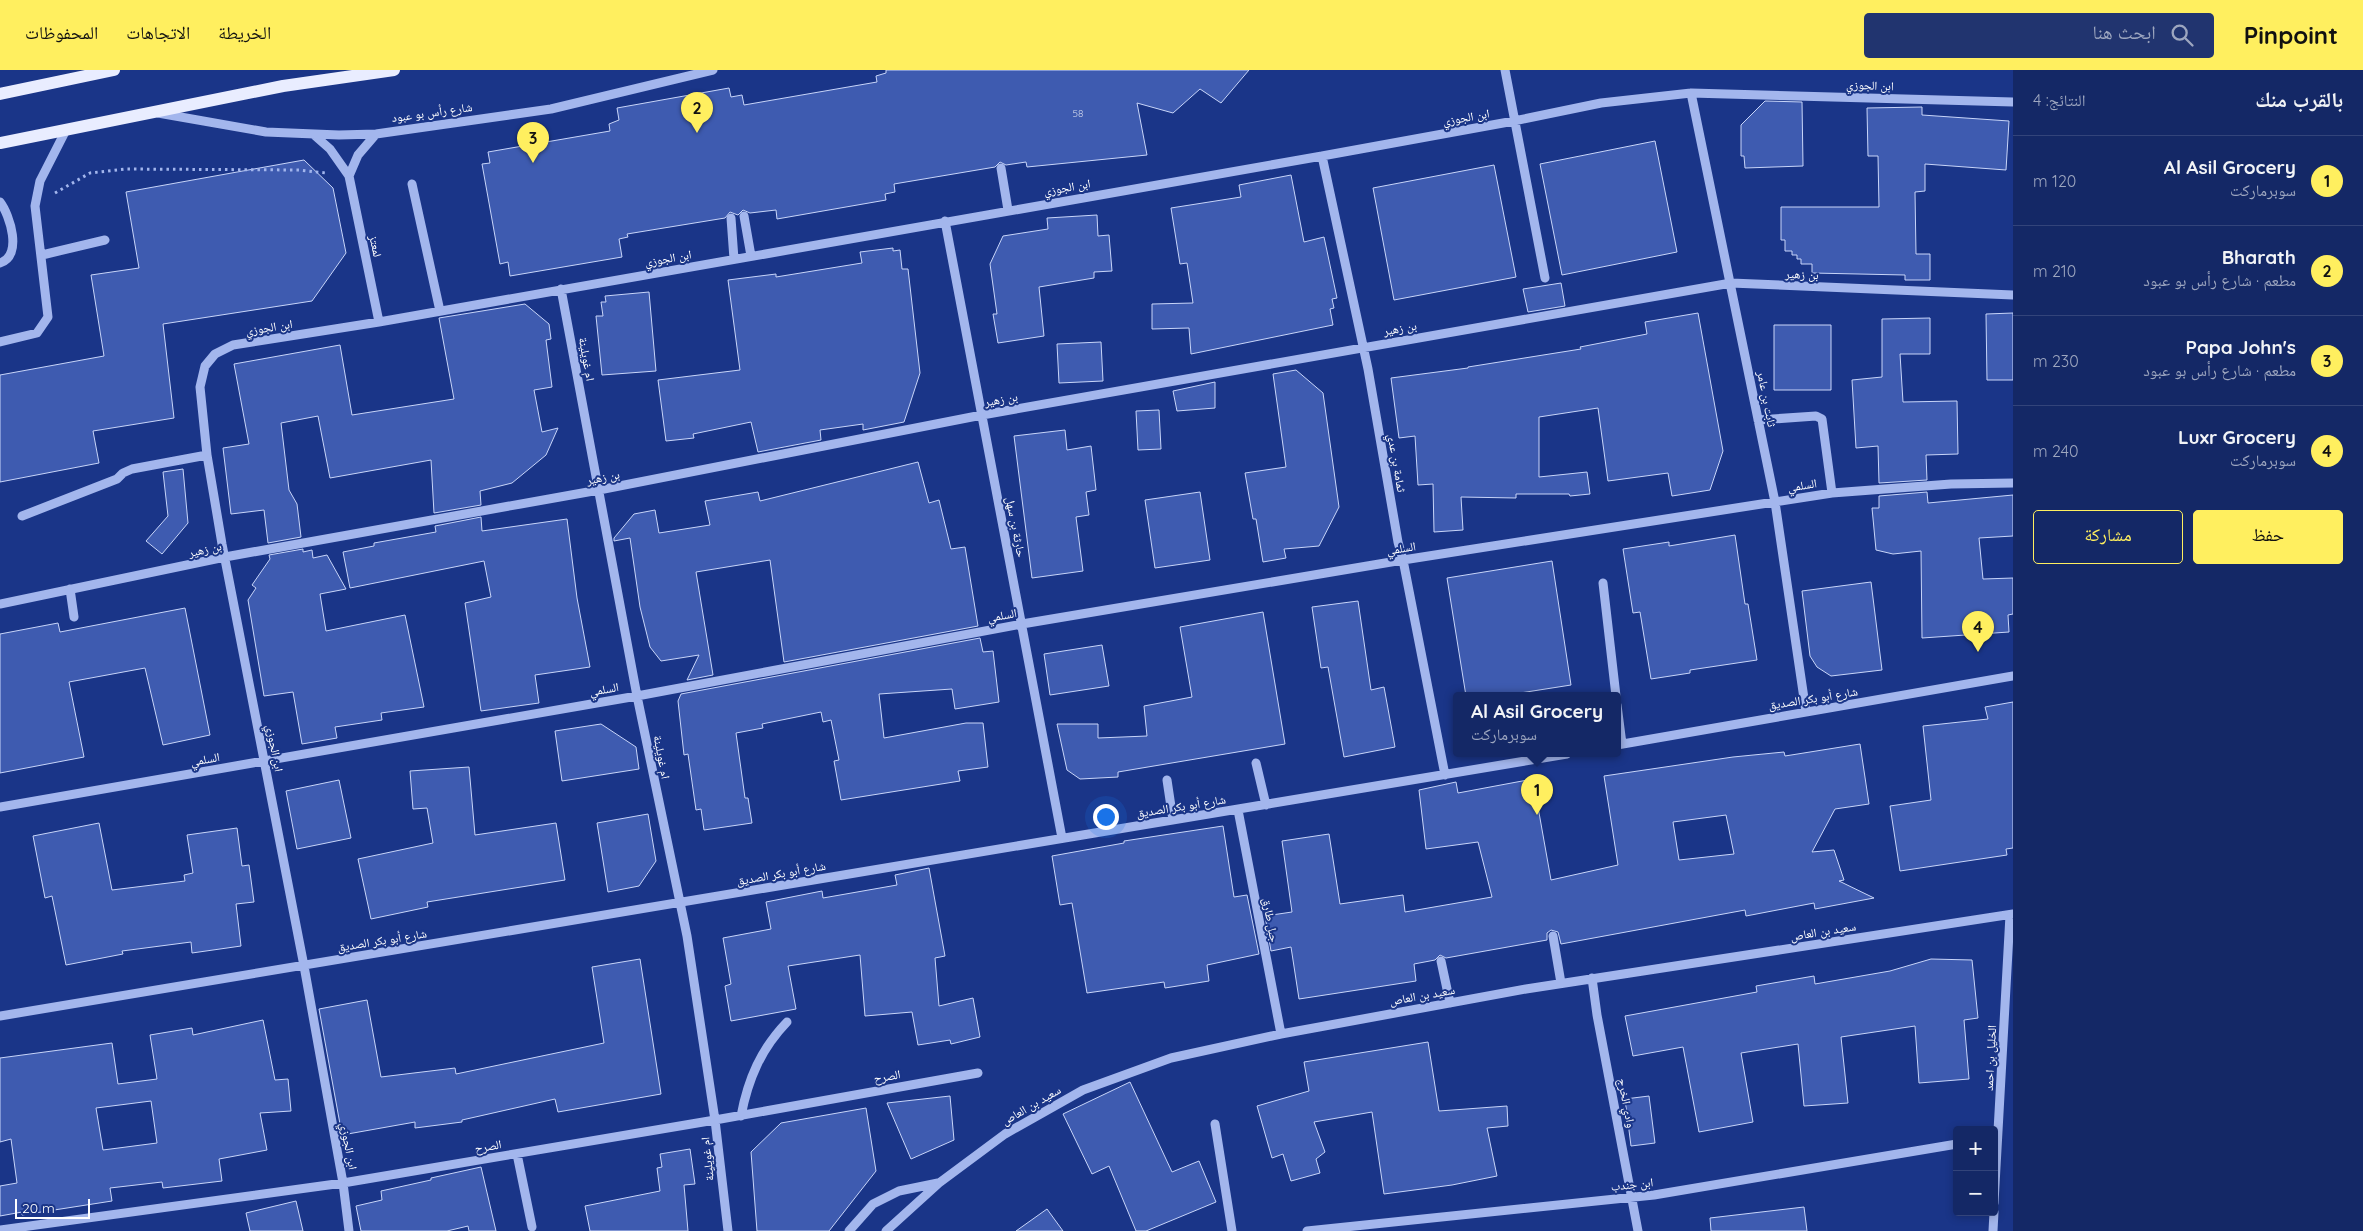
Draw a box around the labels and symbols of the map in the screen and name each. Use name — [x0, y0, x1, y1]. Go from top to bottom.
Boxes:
street label: ابن الجوزي — [1846, 77, 1894, 96]
pin: 2 — [681, 92, 713, 133]
street label: شارع رأس بو عبود — [391, 99, 474, 126]
street label: ابن الجوزي — [1441, 105, 1491, 132]
house number: 58 — [1073, 107, 1083, 120]
pin: 3 — [517, 122, 549, 163]
street label: ابن الجوزي — [1042, 175, 1092, 202]
street label: لمعتز — [366, 233, 386, 258]
street label: ابن الجوزي — [643, 246, 693, 273]
street label: بن زهير — [1784, 266, 1819, 282]
street label: ابن الجوزي — [244, 316, 294, 341]
street label: بن زهير — [1381, 318, 1418, 339]
street label: ام غويلينة — [575, 336, 598, 382]
street label: ثابت بن عامر — [1754, 369, 1780, 429]
street label: بن زهير — [982, 389, 1019, 410]
street label: ثمامة بن عدي — [1381, 433, 1410, 495]
street label: بن زهير — [584, 466, 621, 488]
street label: السلمي — [1786, 475, 1818, 498]
street label: حارثة بن سهل — [1002, 495, 1029, 559]
street label: بن زهير — [186, 538, 223, 560]
street label: السلمي — [1385, 538, 1417, 561]
street label: السلمي — [986, 605, 1018, 628]
pin: 4 — [1962, 611, 1994, 652]
street label: السلمي — [588, 679, 620, 702]
street label: شارع أبو بكر الصديق — [1767, 684, 1859, 713]
street label: ابن الجوزي — [260, 723, 287, 773]
street label: ام غويلينة — [649, 734, 674, 780]
street label: السلمي — [189, 749, 221, 772]
pin: 1 — [1521, 774, 1553, 815]
street label: شارع أبو بكر الصديق — [1135, 792, 1227, 821]
your location — [1093, 804, 1119, 830]
street label: شارع أبو بكر الصديق — [735, 858, 827, 889]
street label: جبل طارق — [1259, 897, 1282, 944]
street label: سعيد بن العاص — [1789, 918, 1857, 944]
street label: شارع أبو بكر الصديق — [336, 926, 428, 955]
street label: سعيد بن العاص — [1388, 982, 1456, 1009]
street label: الخليل بن احمد — [1981, 1025, 2000, 1091]
street label: الصرح — [872, 1066, 902, 1086]
street label: وادي الخرج — [1612, 1077, 1639, 1130]
street label: سعيد بن العاص — [999, 1082, 1064, 1128]
street label: ابن الجوزي — [334, 1121, 361, 1171]
street label: الصرح — [473, 1136, 503, 1156]
street label: ام غويلينة — [697, 1136, 718, 1182]
street label: ابن جندب — [1610, 1174, 1654, 1194]
scale bar — [15, 1196, 90, 1219]

